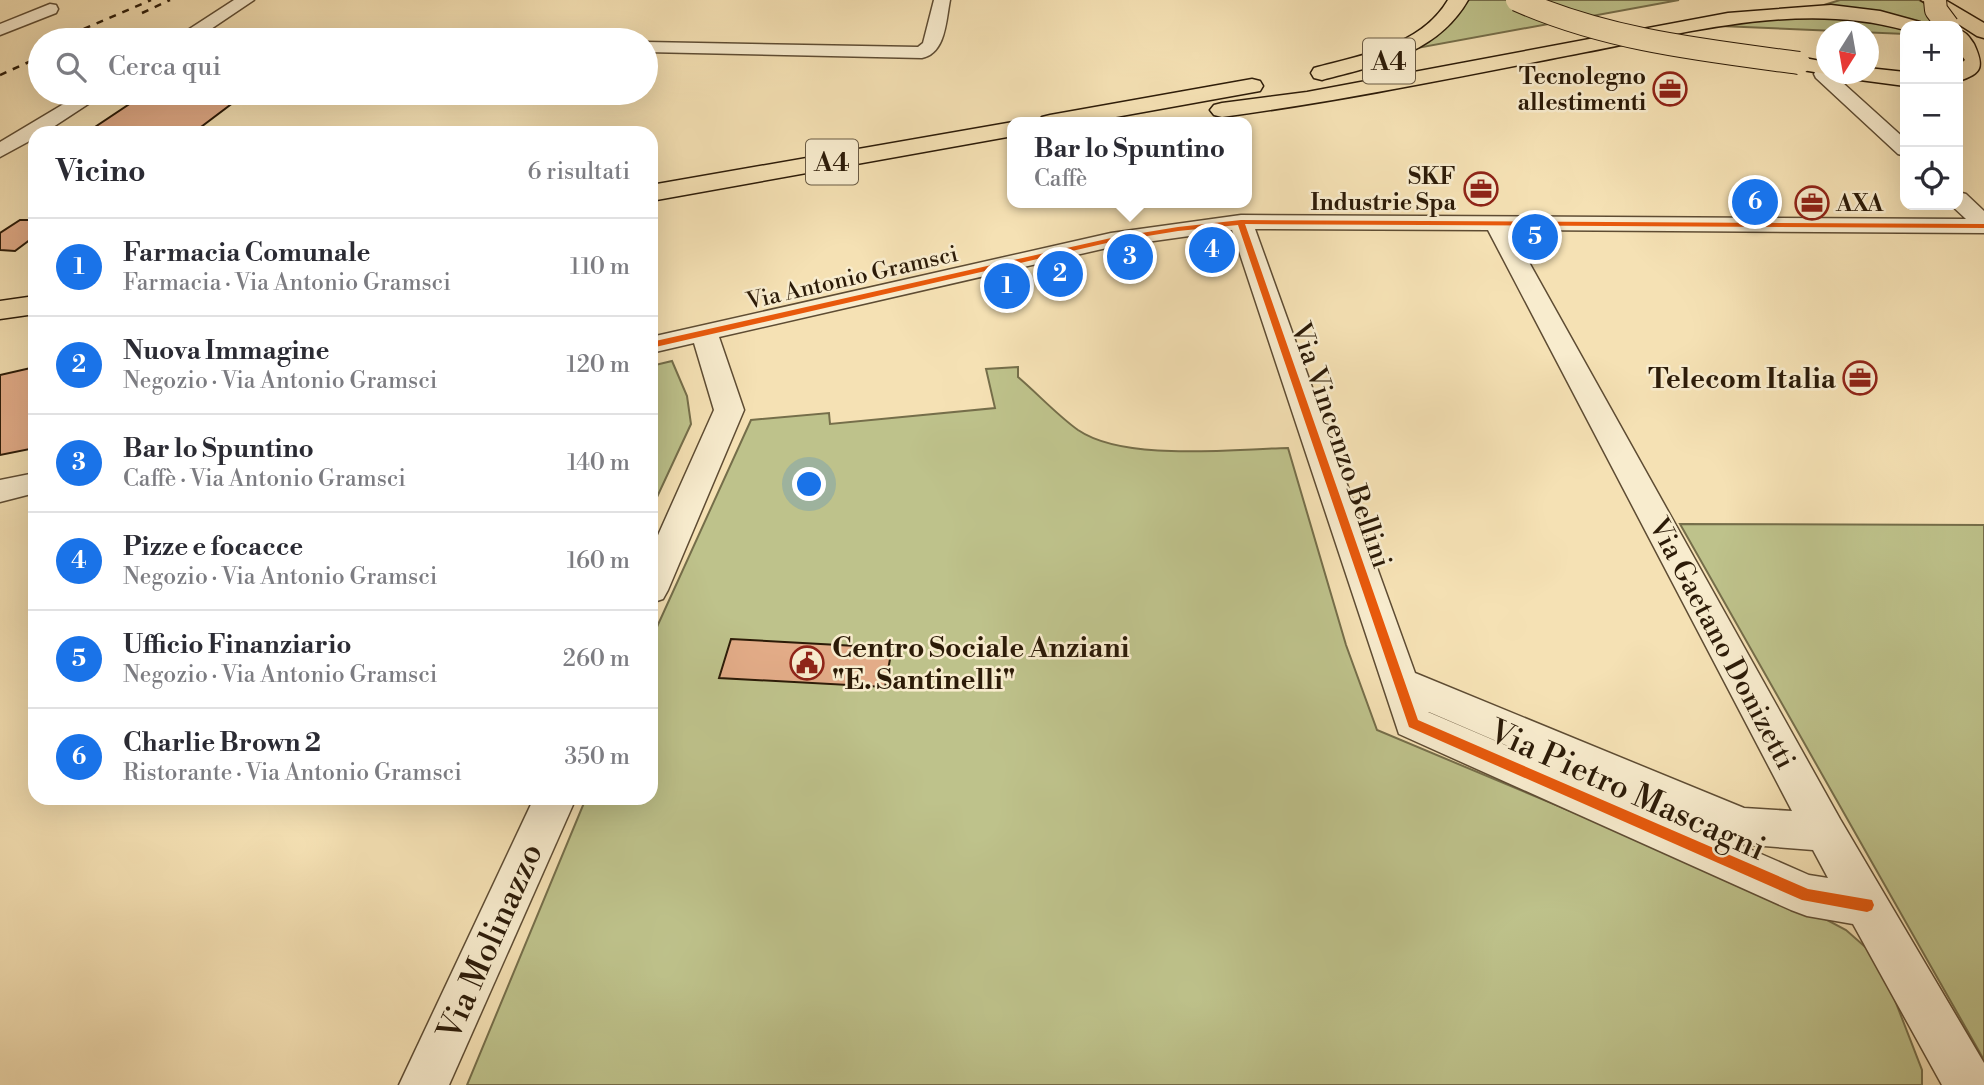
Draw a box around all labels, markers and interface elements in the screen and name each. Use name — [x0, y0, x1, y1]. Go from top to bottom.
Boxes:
north arrow — [1816, 21, 1879, 84]
map controls — [1900, 21, 1963, 210]
button: + — [1900, 21, 1963, 84]
search box — [28, 28, 658, 105]
road number: A4 — [1363, 38, 1415, 83]
icon: search — [52, 48, 90, 86]
text: Cerca qui — [108, 51, 221, 83]
place label: Tecnolegno allestimenti — [1518, 63, 1646, 117]
office icon: Tecnolegno allestimenti — [1651, 70, 1689, 108]
button: − — [1900, 84, 1963, 147]
popup — [1007, 117, 1252, 208]
text: Bar lo Spuntino — [1034, 133, 1225, 165]
road number: A4 — [806, 140, 858, 184]
button: locate — [1900, 147, 1963, 210]
text: Vicino — [56, 153, 146, 191]
text: 6 risultati — [527, 158, 630, 186]
place label: SKF Industrie Spa — [1311, 163, 1457, 217]
text: Caffè — [1034, 165, 1087, 193]
office icon: SKF Industrie Spa — [1462, 170, 1500, 208]
pin: 6 — [1732, 176, 1778, 228]
office icon: AXA — [1793, 184, 1831, 222]
place label: AXA — [1835, 190, 1884, 218]
pin: 5 — [1512, 211, 1558, 263]
pin: 4 — [1189, 224, 1235, 276]
pin: 3 — [1107, 231, 1153, 283]
text: Farmacia Comunale — [123, 237, 370, 269]
street label: Via Antonio Gramsci — [743, 240, 961, 316]
pin: 2 — [1037, 248, 1083, 300]
text: 1 — [73, 253, 85, 281]
text: 110 m — [570, 253, 630, 281]
pin: 1 — [984, 260, 1030, 312]
text: Farmacia · Via Antonio Gramsci — [123, 269, 451, 297]
street label: Via Vincenzo Bellini — [1282, 317, 1399, 573]
text: Nuova Immagine — [123, 335, 329, 367]
text: 2 — [72, 351, 86, 379]
text: 120 m — [566, 351, 630, 379]
office icon: Telecom Italia — [1841, 359, 1879, 397]
place label: Telecom Italia — [1648, 362, 1837, 397]
text: Negozio · Via Antonio Gramsci — [123, 367, 437, 395]
text: Bar lo Spuntino — [123, 433, 314, 465]
text: 3 — [72, 449, 86, 477]
text: 140 m — [567, 449, 630, 477]
text: Caffè · Via Antonio Gramsci — [123, 465, 406, 493]
your location — [792, 467, 826, 501]
street label: Via Gaetano Donizetti — [1640, 511, 1803, 775]
text: Pizze e focacce — [123, 531, 303, 563]
text: 4 — [71, 547, 87, 575]
text: 160 m — [567, 547, 630, 575]
text: Negozio · Via Antonio Gramsci — [123, 563, 437, 591]
text: Ufficio Finanziario — [123, 629, 352, 661]
place label: Centro Sociale Anziani "E. Santinelli" — [832, 631, 1130, 698]
public building icon: Centro Sociale Anziani "E. Santinelli" — [788, 644, 826, 682]
text: 5 — [72, 645, 86, 673]
text: 260 m — [563, 645, 630, 673]
text: Negozio · Via Antonio Gramsci — [123, 661, 437, 689]
street label: Via Pietro Mascagni — [1481, 711, 1772, 871]
text: Charlie Brown 2 — [123, 727, 321, 759]
text: 6 — [72, 743, 86, 771]
text: 350 m — [564, 743, 630, 771]
text: Ristorante · Via Antonio Gramsci — [123, 759, 462, 787]
street label: Via Molinazzo — [429, 837, 553, 1048]

